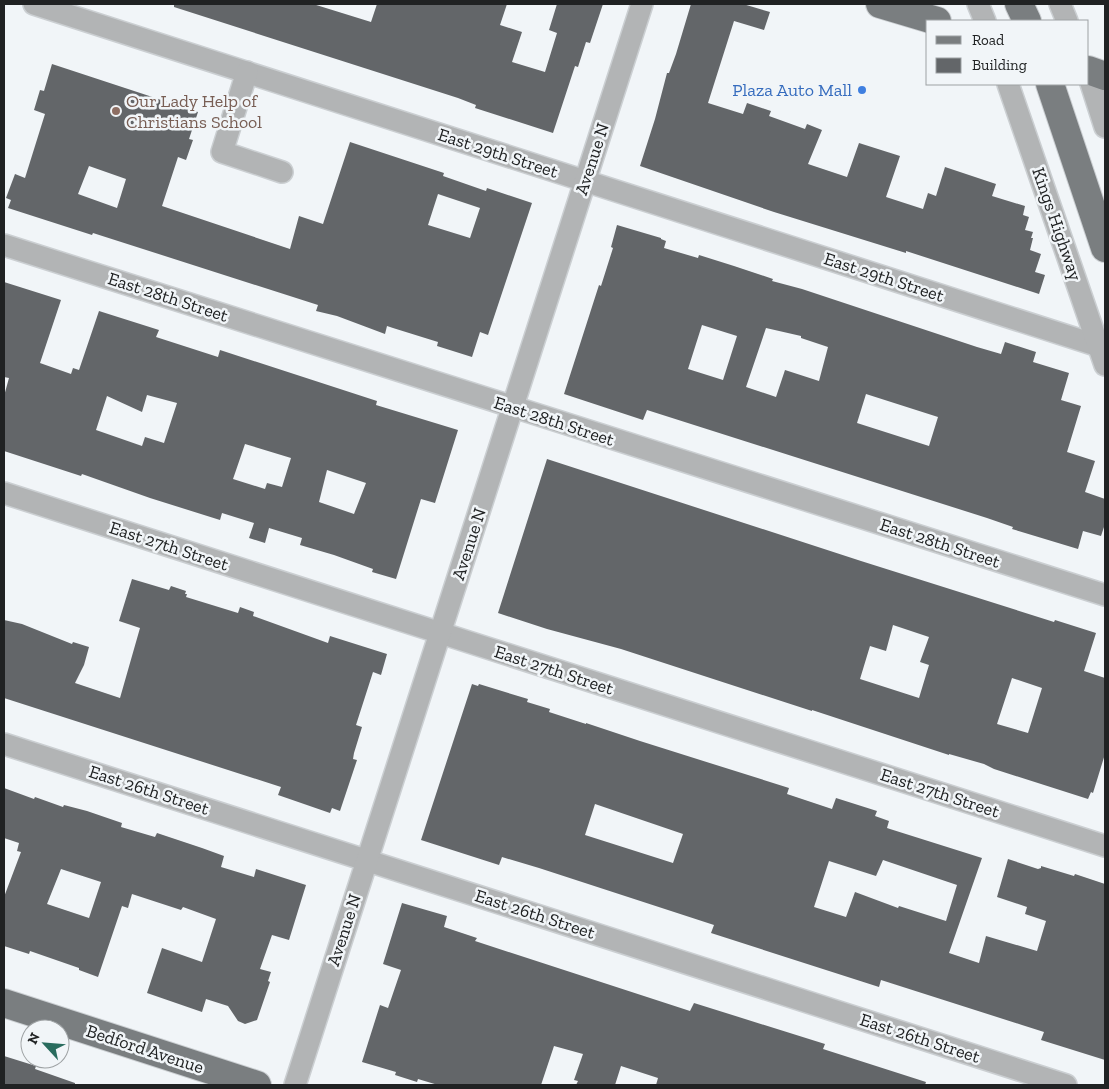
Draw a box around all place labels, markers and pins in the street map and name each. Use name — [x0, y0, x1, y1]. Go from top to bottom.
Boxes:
place label: Plaza Auto Mall — [732, 79, 852, 101]
marker: Plaza Auto Mall — [856, 84, 868, 96]
place label: Our Lady Help of Christians School — [126, 90, 262, 133]
marker: Our Lady Help of Christians School — [110, 105, 122, 117]

